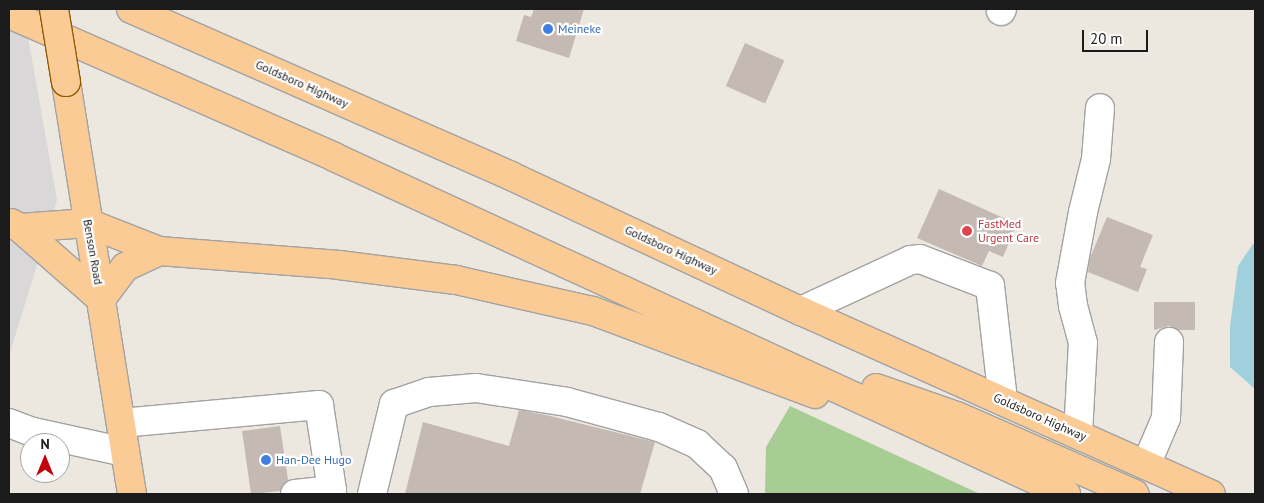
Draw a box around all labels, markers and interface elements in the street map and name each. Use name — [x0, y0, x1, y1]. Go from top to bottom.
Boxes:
scale bar — [1084, 20, 1150, 52]
place label: Meineke — [558, 22, 601, 36]
marker: Meineke — [542, 23, 554, 35]
text: 20 m — [1090, 29, 1123, 48]
street label: Goldsboro Highway — [253, 57, 351, 111]
place label: FastMed Urgent Care — [978, 217, 1039, 245]
street label: Benson Road — [80, 218, 106, 286]
street label: Goldsboro Highway — [623, 222, 719, 278]
marker: FastMed Urgent Care — [960, 224, 974, 238]
street label: Goldsboro Highway — [991, 390, 1089, 444]
north arrow — [20, 433, 70, 483]
text: N — [40, 435, 50, 453]
place label: Han-Dee Hugo — [276, 453, 351, 467]
marker: Han-Dee Hugo — [260, 454, 272, 466]

